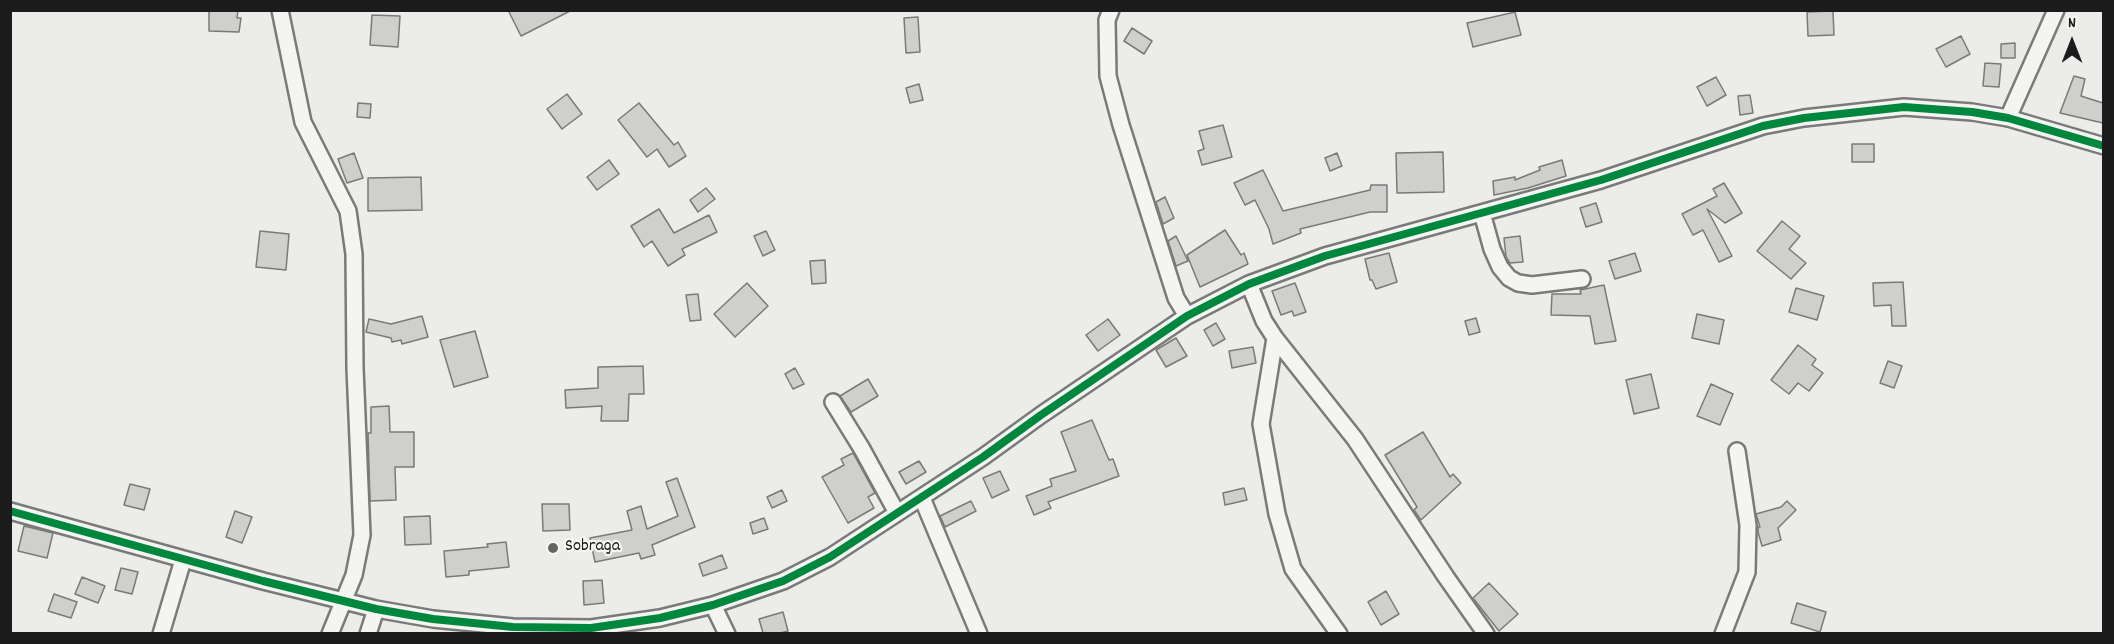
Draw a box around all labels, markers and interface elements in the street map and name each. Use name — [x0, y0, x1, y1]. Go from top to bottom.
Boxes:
north arrow — [2042, 12, 2102, 72]
text: N — [2068, 12, 2076, 35]
place label: Sobraga — [565, 537, 620, 559]
marker: Sobraga — [546, 541, 560, 555]

